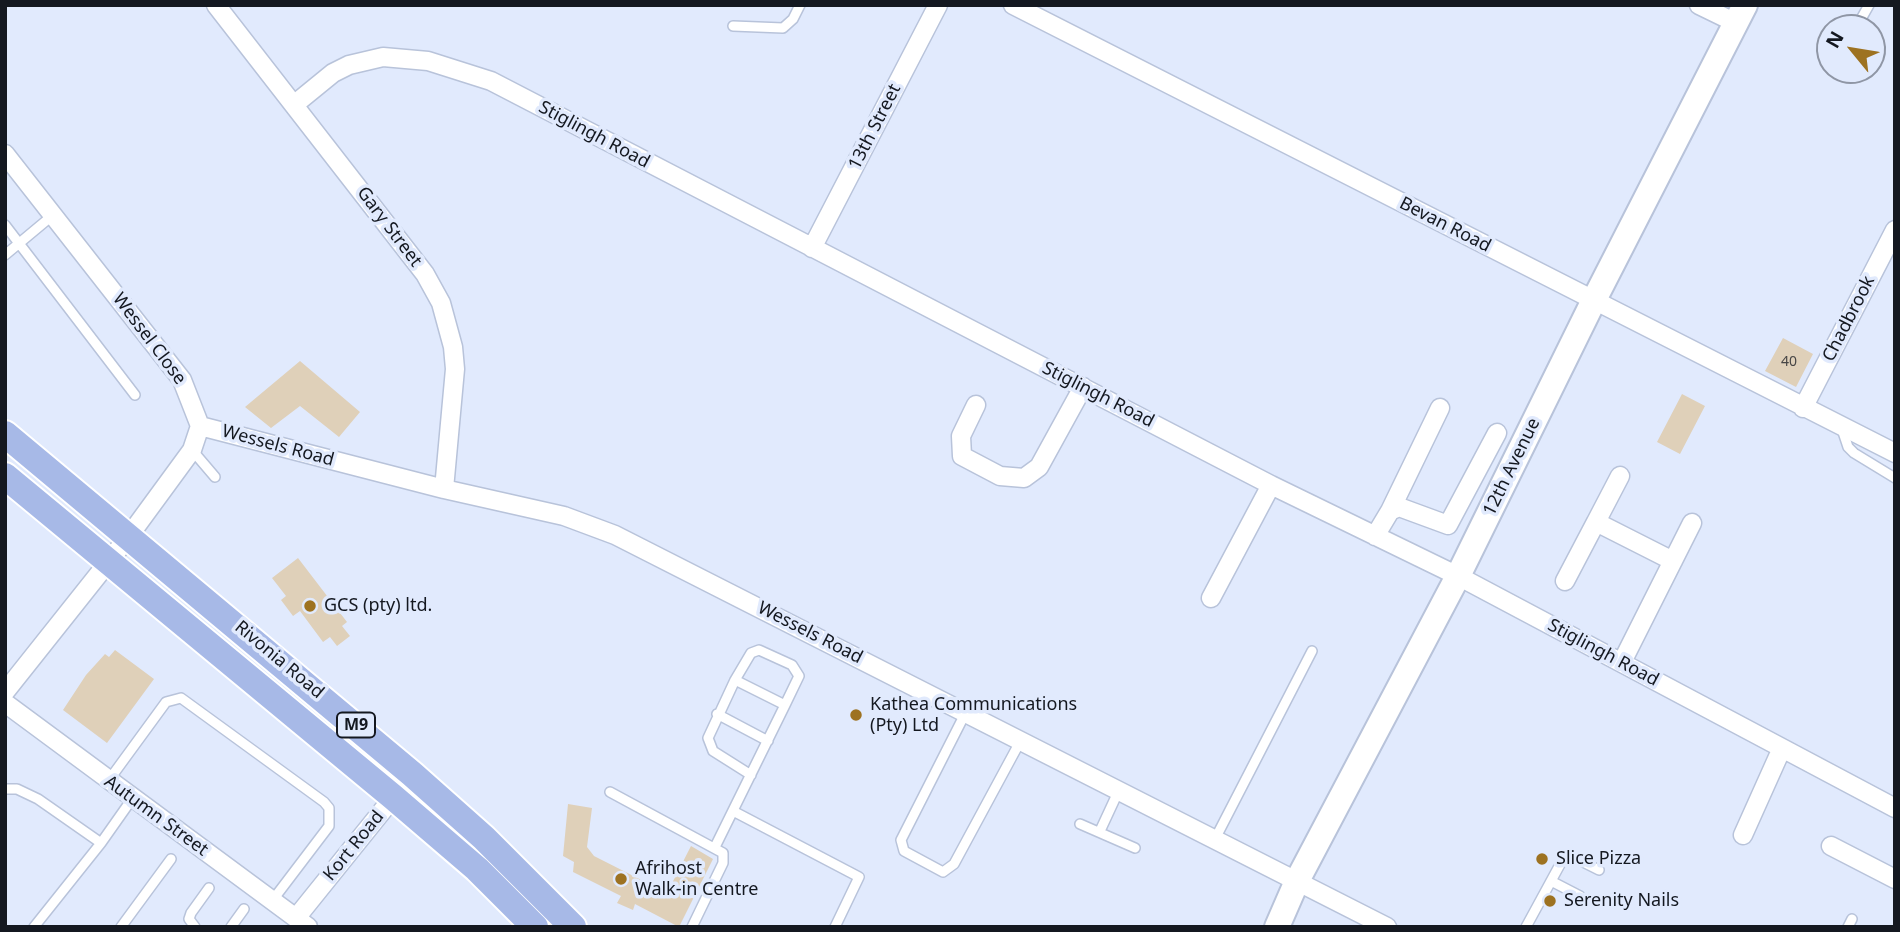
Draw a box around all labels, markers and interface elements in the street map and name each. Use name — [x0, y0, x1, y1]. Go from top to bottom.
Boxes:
north arrow — [1816, 14, 1886, 84]
text: N — [1819, 26, 1850, 53]
street label: 13th Street — [844, 81, 906, 173]
street label: Stiglingh Road — [535, 97, 653, 173]
street label: Gary Street — [352, 183, 426, 271]
street label: Bevan Road — [1396, 193, 1494, 257]
street label: Chadbrook — [1818, 273, 1880, 365]
street label: Wessel Close — [108, 289, 190, 389]
house number: 40 — [1781, 354, 1797, 370]
street label: Stiglingh Road — [1038, 358, 1158, 432]
street label: 12th Avenue — [1479, 415, 1545, 519]
street label: Wessels Road — [220, 421, 336, 471]
place label: GCS (pty) ltd. — [324, 595, 432, 617]
street label: Wessels Road — [754, 597, 866, 669]
marker: GCS (pty) ltd. — [302, 598, 318, 614]
street label: Stiglingh Road — [1544, 615, 1662, 691]
street label: Rivonia Road — [230, 616, 328, 704]
place label: Kathea Communications (Pty) Ltd — [870, 694, 1077, 736]
marker: Kathea Communications (Pty) Ltd — [848, 707, 864, 723]
road number: M9 — [337, 712, 375, 738]
street label: Autumn Street — [100, 771, 212, 861]
street label: Kort Road — [319, 807, 389, 885]
place label: Slice Pizza — [1556, 848, 1641, 870]
marker: Slice Pizza — [1534, 851, 1550, 867]
place label: Afrihost Walk-in Centre — [635, 858, 758, 900]
marker: Afrihost Walk-in Centre — [613, 871, 629, 887]
place label: Serenity Nails — [1564, 890, 1679, 912]
marker: Serenity Nails — [1542, 893, 1558, 909]

